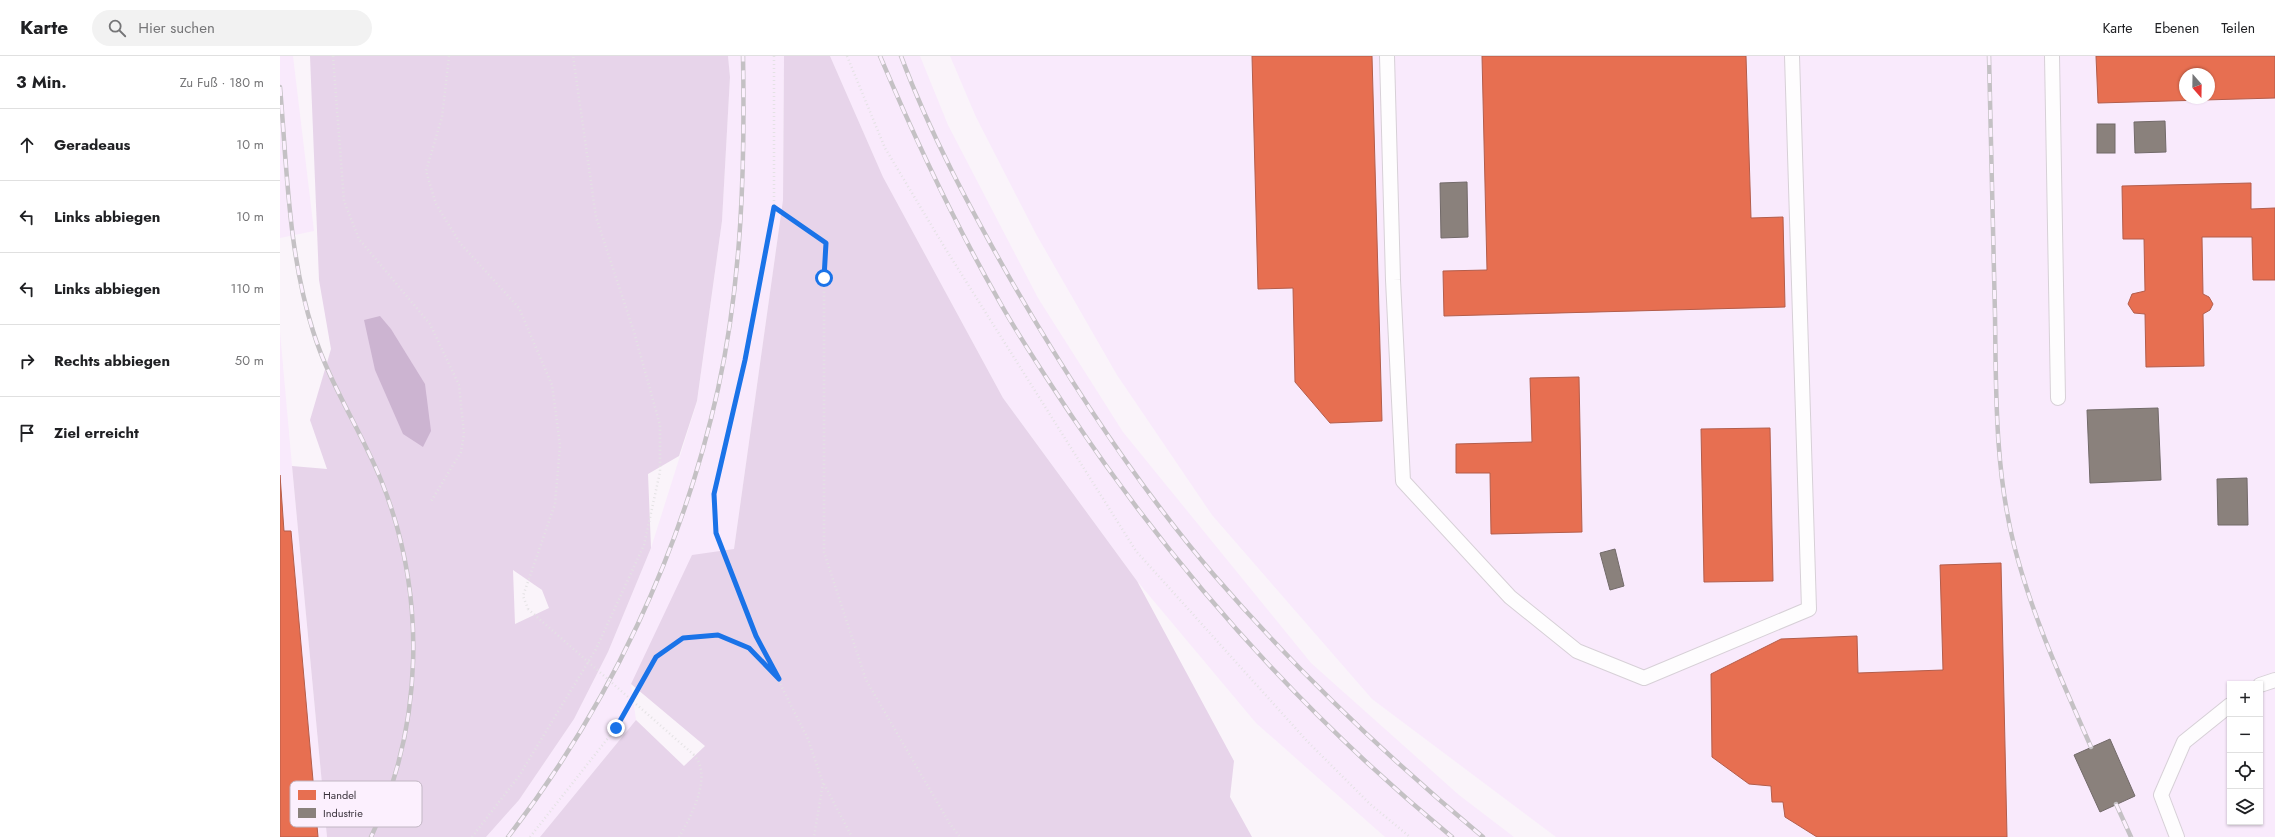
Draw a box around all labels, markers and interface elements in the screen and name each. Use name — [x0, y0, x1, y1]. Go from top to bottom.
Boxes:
search box — [92, 10, 372, 46]
text: Karte — [20, 14, 68, 41]
icon: search — [106, 17, 128, 39]
text: Hier suchen — [138, 17, 215, 39]
text: Karte — [2102, 18, 2132, 38]
text: Ebenen — [2154, 18, 2199, 38]
text: Teilen — [2221, 18, 2255, 38]
north arrow — [2179, 68, 2215, 104]
text: 3 Min. — [16, 70, 67, 94]
text: Zu Fuß · 180 m — [180, 73, 264, 92]
icon: ahead — [16, 134, 38, 156]
text: Geradeaus — [54, 134, 130, 156]
text: 10 m — [236, 135, 264, 154]
icon: left — [16, 206, 38, 228]
text: Links abbiegen — [54, 206, 160, 228]
text: 10 m — [236, 207, 264, 226]
route start — [815, 269, 833, 287]
icon: left — [16, 278, 38, 300]
text: Links abbiegen — [54, 278, 160, 300]
text: 110 m — [230, 279, 264, 298]
icon: right — [16, 350, 38, 372]
text: Rechts abbiegen — [54, 350, 170, 372]
text: 50 m — [235, 351, 264, 370]
icon: arrive — [16, 422, 38, 444]
text: Ziel erreicht — [54, 422, 139, 444]
map controls — [2227, 681, 2263, 825]
button: + — [2227, 681, 2263, 717]
button: − — [2227, 717, 2263, 753]
route end — [607, 719, 625, 737]
button: locate — [2227, 753, 2263, 789]
legend — [290, 781, 422, 827]
text: Handel — [323, 787, 356, 803]
button: layers — [2227, 789, 2263, 825]
text: Industrie — [323, 805, 363, 821]

